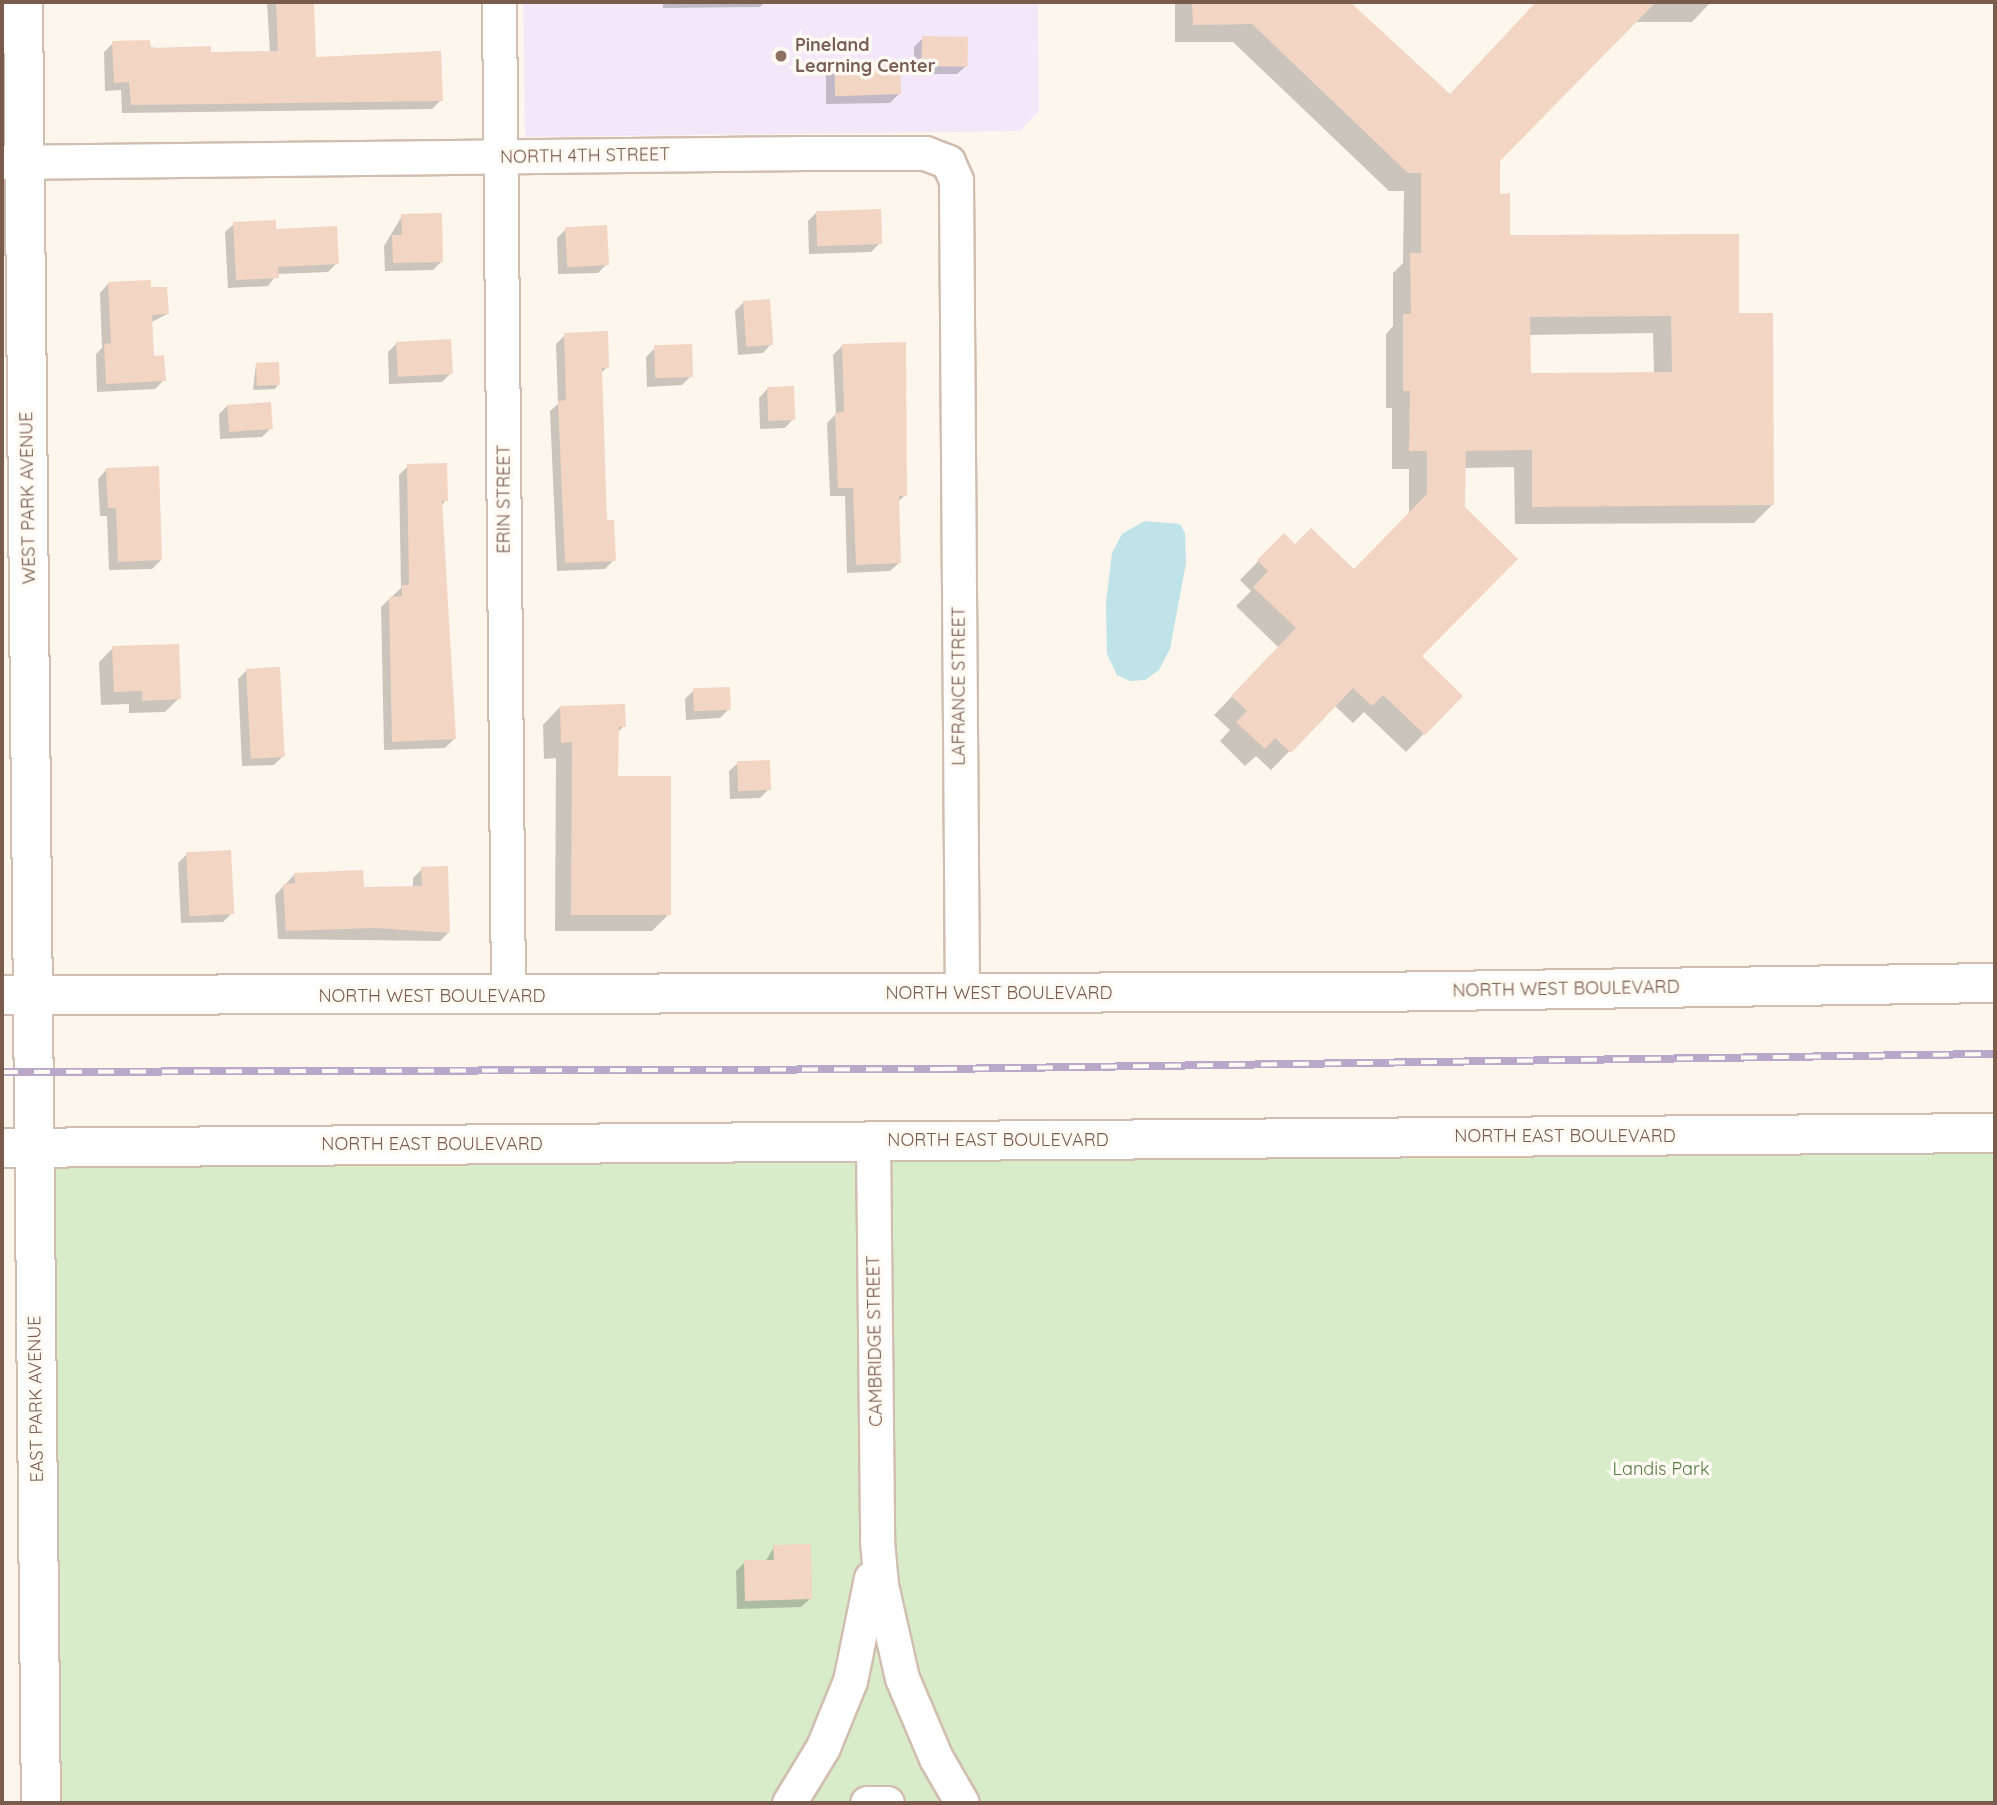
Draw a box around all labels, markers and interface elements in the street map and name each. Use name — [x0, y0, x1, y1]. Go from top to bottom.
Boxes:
place label: Pineland Learning Center — [795, 35, 935, 78]
marker: Pineland Learning Center — [773, 48, 789, 64]
street label: NORTH 4TH STREET — [500, 144, 670, 168]
street label: WEST PARK AVENUE — [16, 412, 40, 584]
street label: ERIN STREET — [493, 444, 515, 554]
street label: LAFRANCE STREET — [948, 606, 970, 766]
street label: NORTH WEST BOULEVARD — [1452, 976, 1680, 1002]
street label: NORTH WEST BOULEVARD — [885, 982, 1113, 1004]
street label: NORTH WEST BOULEVARD — [318, 985, 546, 1007]
street label: NORTH EAST BOULEVARD — [1454, 1125, 1676, 1147]
street label: NORTH EAST BOULEVARD — [887, 1129, 1109, 1151]
street label: NORTH EAST BOULEVARD — [321, 1133, 543, 1155]
street label: CAMBRIDGE STREET — [863, 1255, 887, 1427]
street label: EAST PARK AVENUE — [24, 1315, 48, 1483]
park label: Landis Park — [1612, 1458, 1710, 1480]

